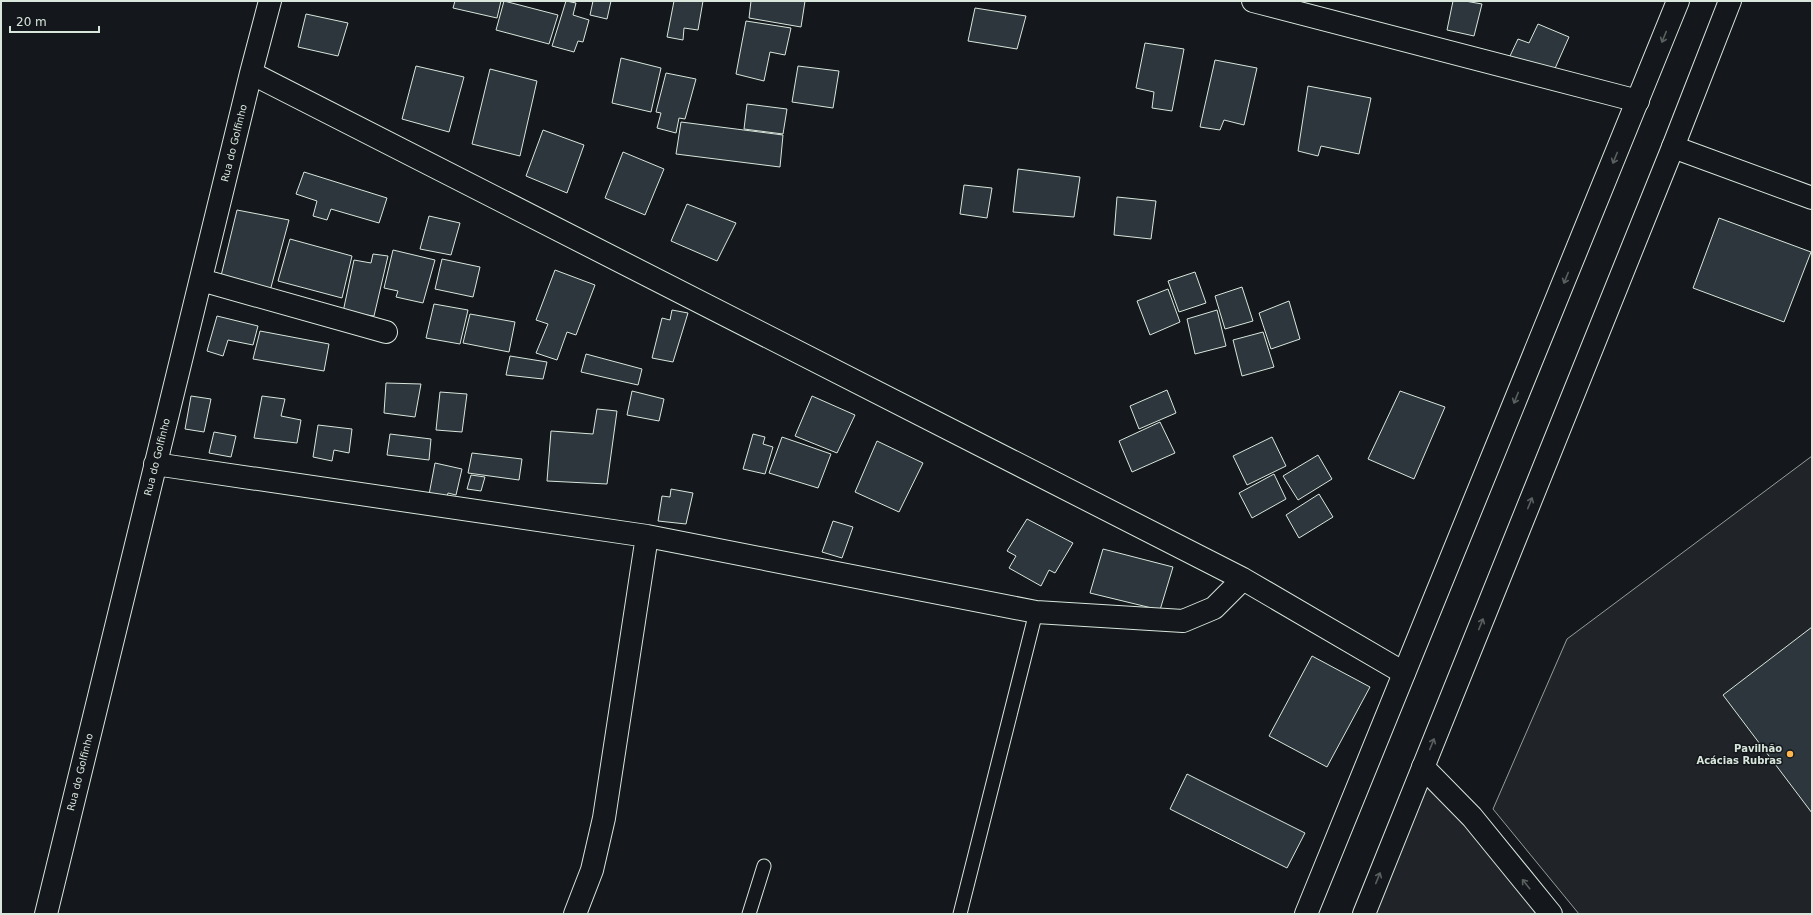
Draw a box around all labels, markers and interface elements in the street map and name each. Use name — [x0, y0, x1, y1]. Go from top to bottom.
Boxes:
scale bar — [10, 8, 99, 34]
text: 20 m — [16, 15, 47, 29]
one-way arrow — [1659, 31, 1667, 43]
street label: Rua do Golfinho — [219, 103, 249, 183]
one-way arrow — [1611, 151, 1618, 163]
one-way arrow — [1561, 272, 1569, 284]
one-way arrow — [1512, 392, 1520, 404]
street label: Rua do Golfinho — [142, 417, 172, 497]
one-way arrow — [1526, 498, 1534, 510]
one-way arrow — [1478, 618, 1485, 630]
street label: Rua do Golfinho — [65, 732, 95, 812]
one-way arrow — [1429, 739, 1437, 751]
place label: Pavilhão Acácias Rubras — [1696, 743, 1782, 766]
marker: Pavilhão Acácias Rubras — [1785, 749, 1795, 759]
one-way arrow — [1375, 872, 1383, 884]
one-way arrow — [1522, 878, 1531, 889]

